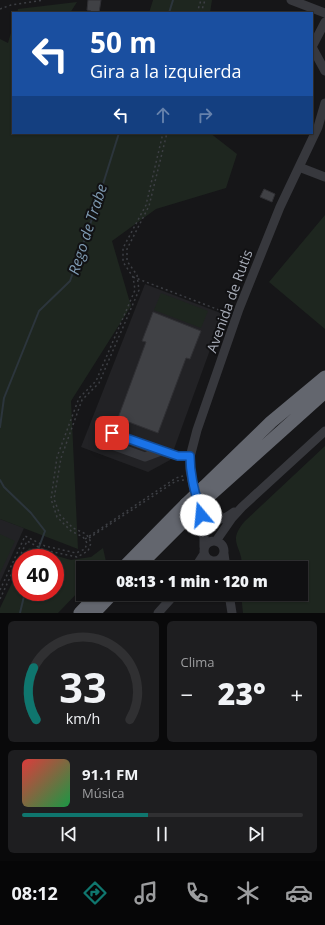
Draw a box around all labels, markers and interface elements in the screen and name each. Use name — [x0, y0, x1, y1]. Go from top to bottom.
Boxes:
text: 50 m — [90, 23, 157, 61]
icon: left — [24, 28, 76, 80]
text: Gira a la izquierda — [90, 59, 242, 83]
icon: left — [110, 104, 132, 126]
icon: ahead — [152, 104, 174, 126]
icon: right — [194, 104, 216, 126]
water label: Rego de Trabe — [63, 181, 111, 277]
street label: Avenida de Rutis — [202, 247, 257, 355]
pin — [95, 416, 129, 450]
icon: arrive — [101, 422, 123, 444]
position arrow — [180, 494, 222, 536]
speed limit sign: 40 — [12, 549, 64, 601]
text: 08:13 · 1 min · 120 m — [116, 571, 268, 591]
text: Clima — [181, 653, 215, 671]
text: 33 — [59, 658, 107, 714]
text: 23° — [218, 673, 266, 714]
text: − — [181, 679, 193, 709]
text: + — [290, 679, 303, 709]
text: km/h — [66, 708, 101, 727]
text: 91.1 FM — [82, 764, 138, 784]
text: Música — [82, 784, 125, 802]
icon: previous — [58, 823, 80, 845]
icon: pause — [151, 823, 173, 845]
icon: next — [245, 823, 267, 845]
icon: directions — [81, 879, 109, 907]
icon: music — [132, 879, 160, 907]
icon: phone — [183, 879, 211, 907]
icon: climate — [234, 879, 262, 907]
icon: car — [285, 879, 313, 907]
text: 08:12 — [12, 881, 58, 905]

